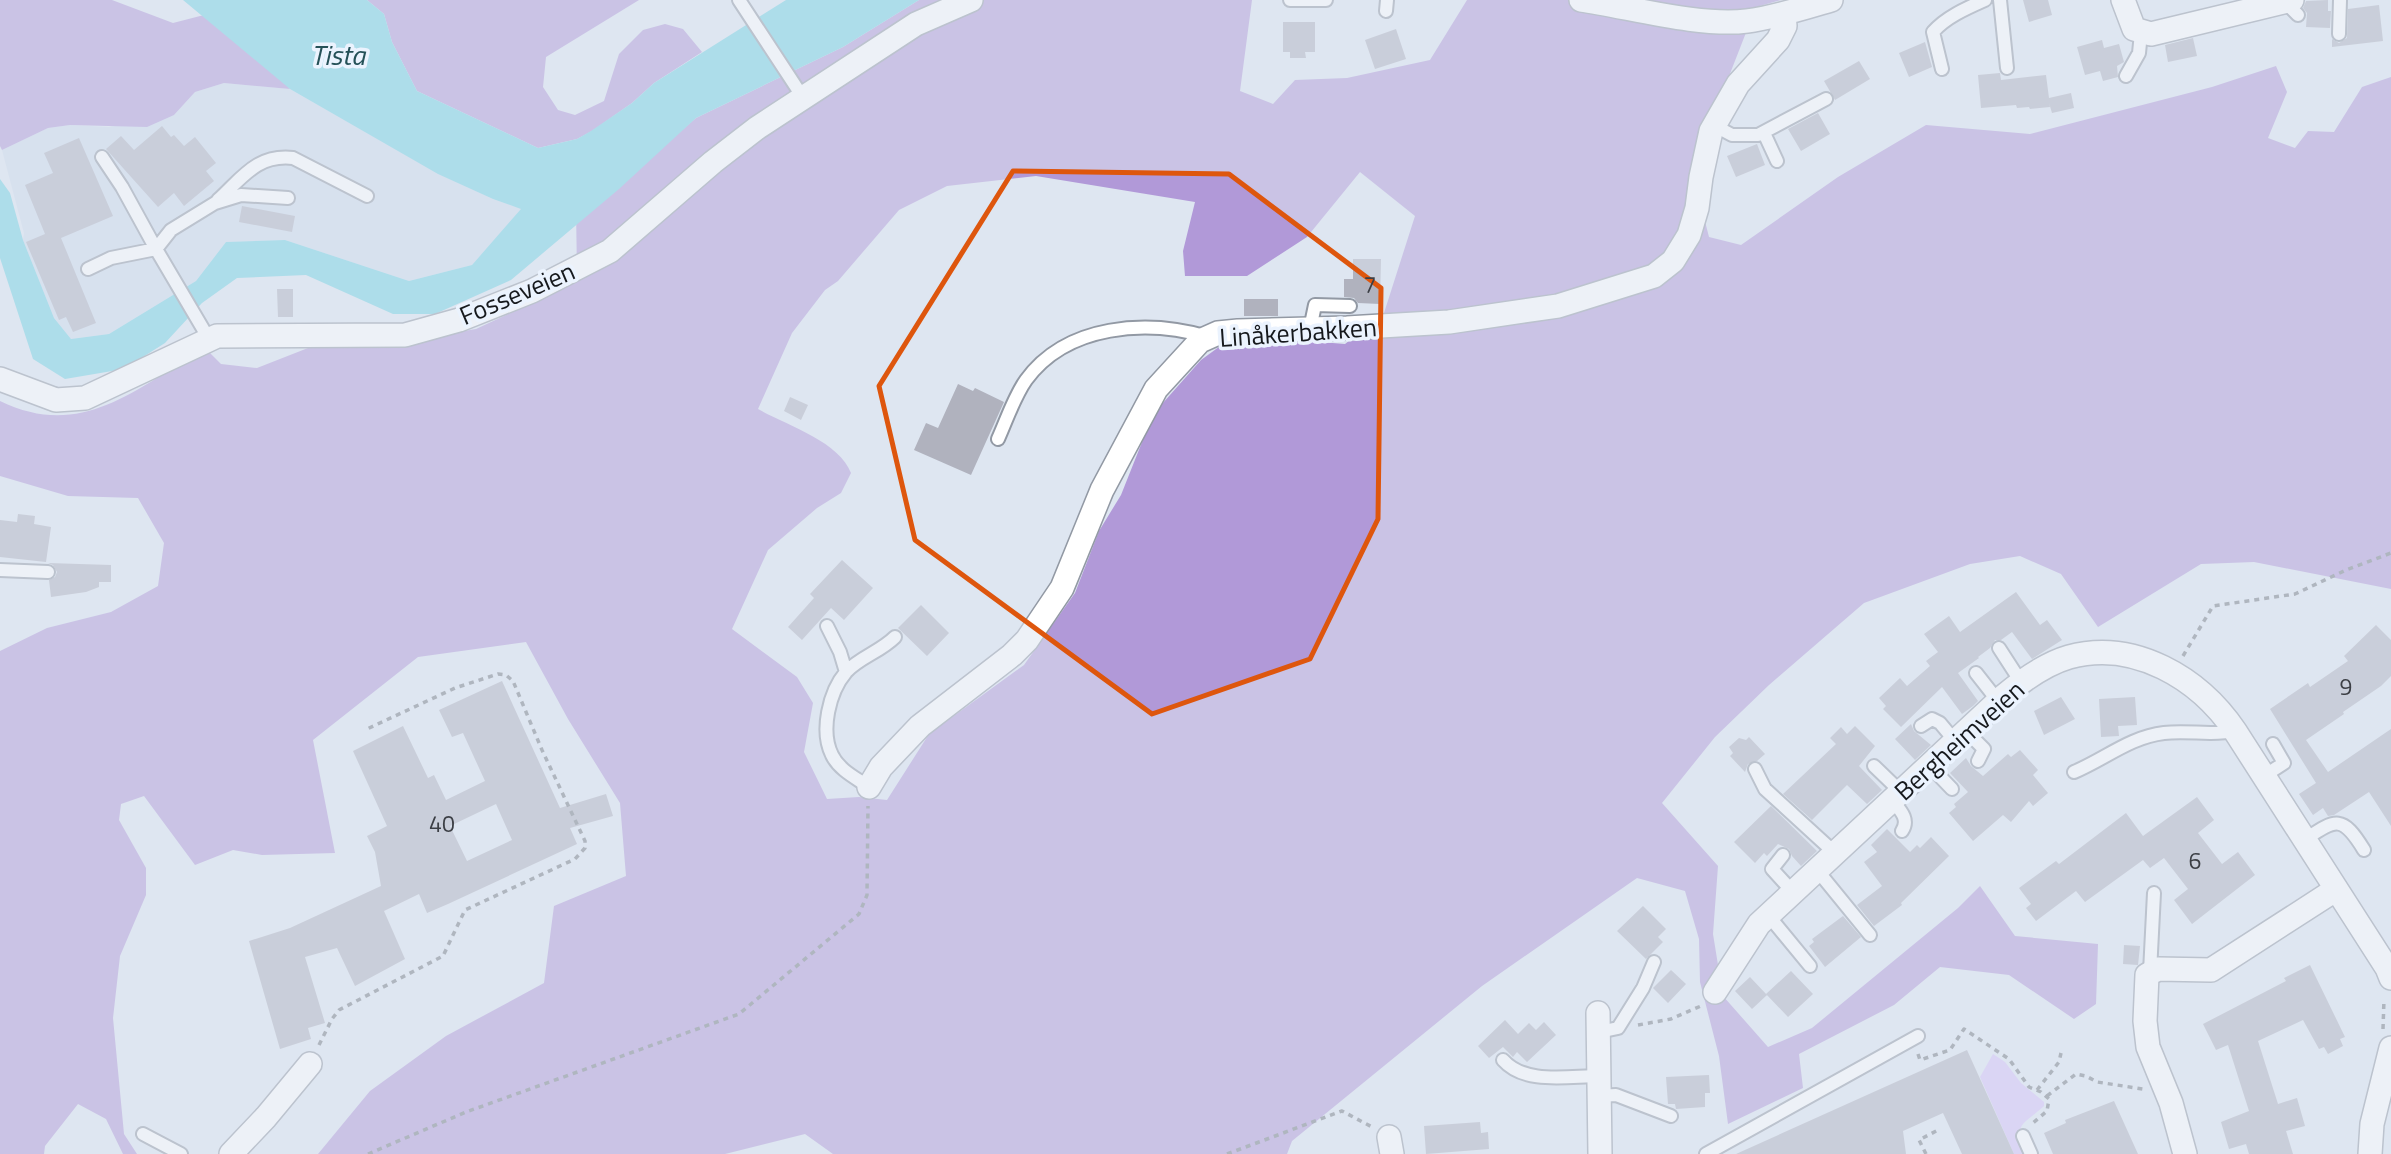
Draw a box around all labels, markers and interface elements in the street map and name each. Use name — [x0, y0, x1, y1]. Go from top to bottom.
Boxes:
water label: Tista — [311, 33, 367, 76]
street label: Fosseveien — [453, 251, 581, 335]
house number: 7 — [1364, 267, 1376, 302]
street label: Linåkerbakken — [1218, 307, 1378, 357]
house number: 9 — [2340, 669, 2352, 704]
street label: Bergheimveien — [1885, 671, 2033, 809]
house number: 40 — [429, 806, 455, 841]
house number: 6 — [2189, 843, 2201, 878]

